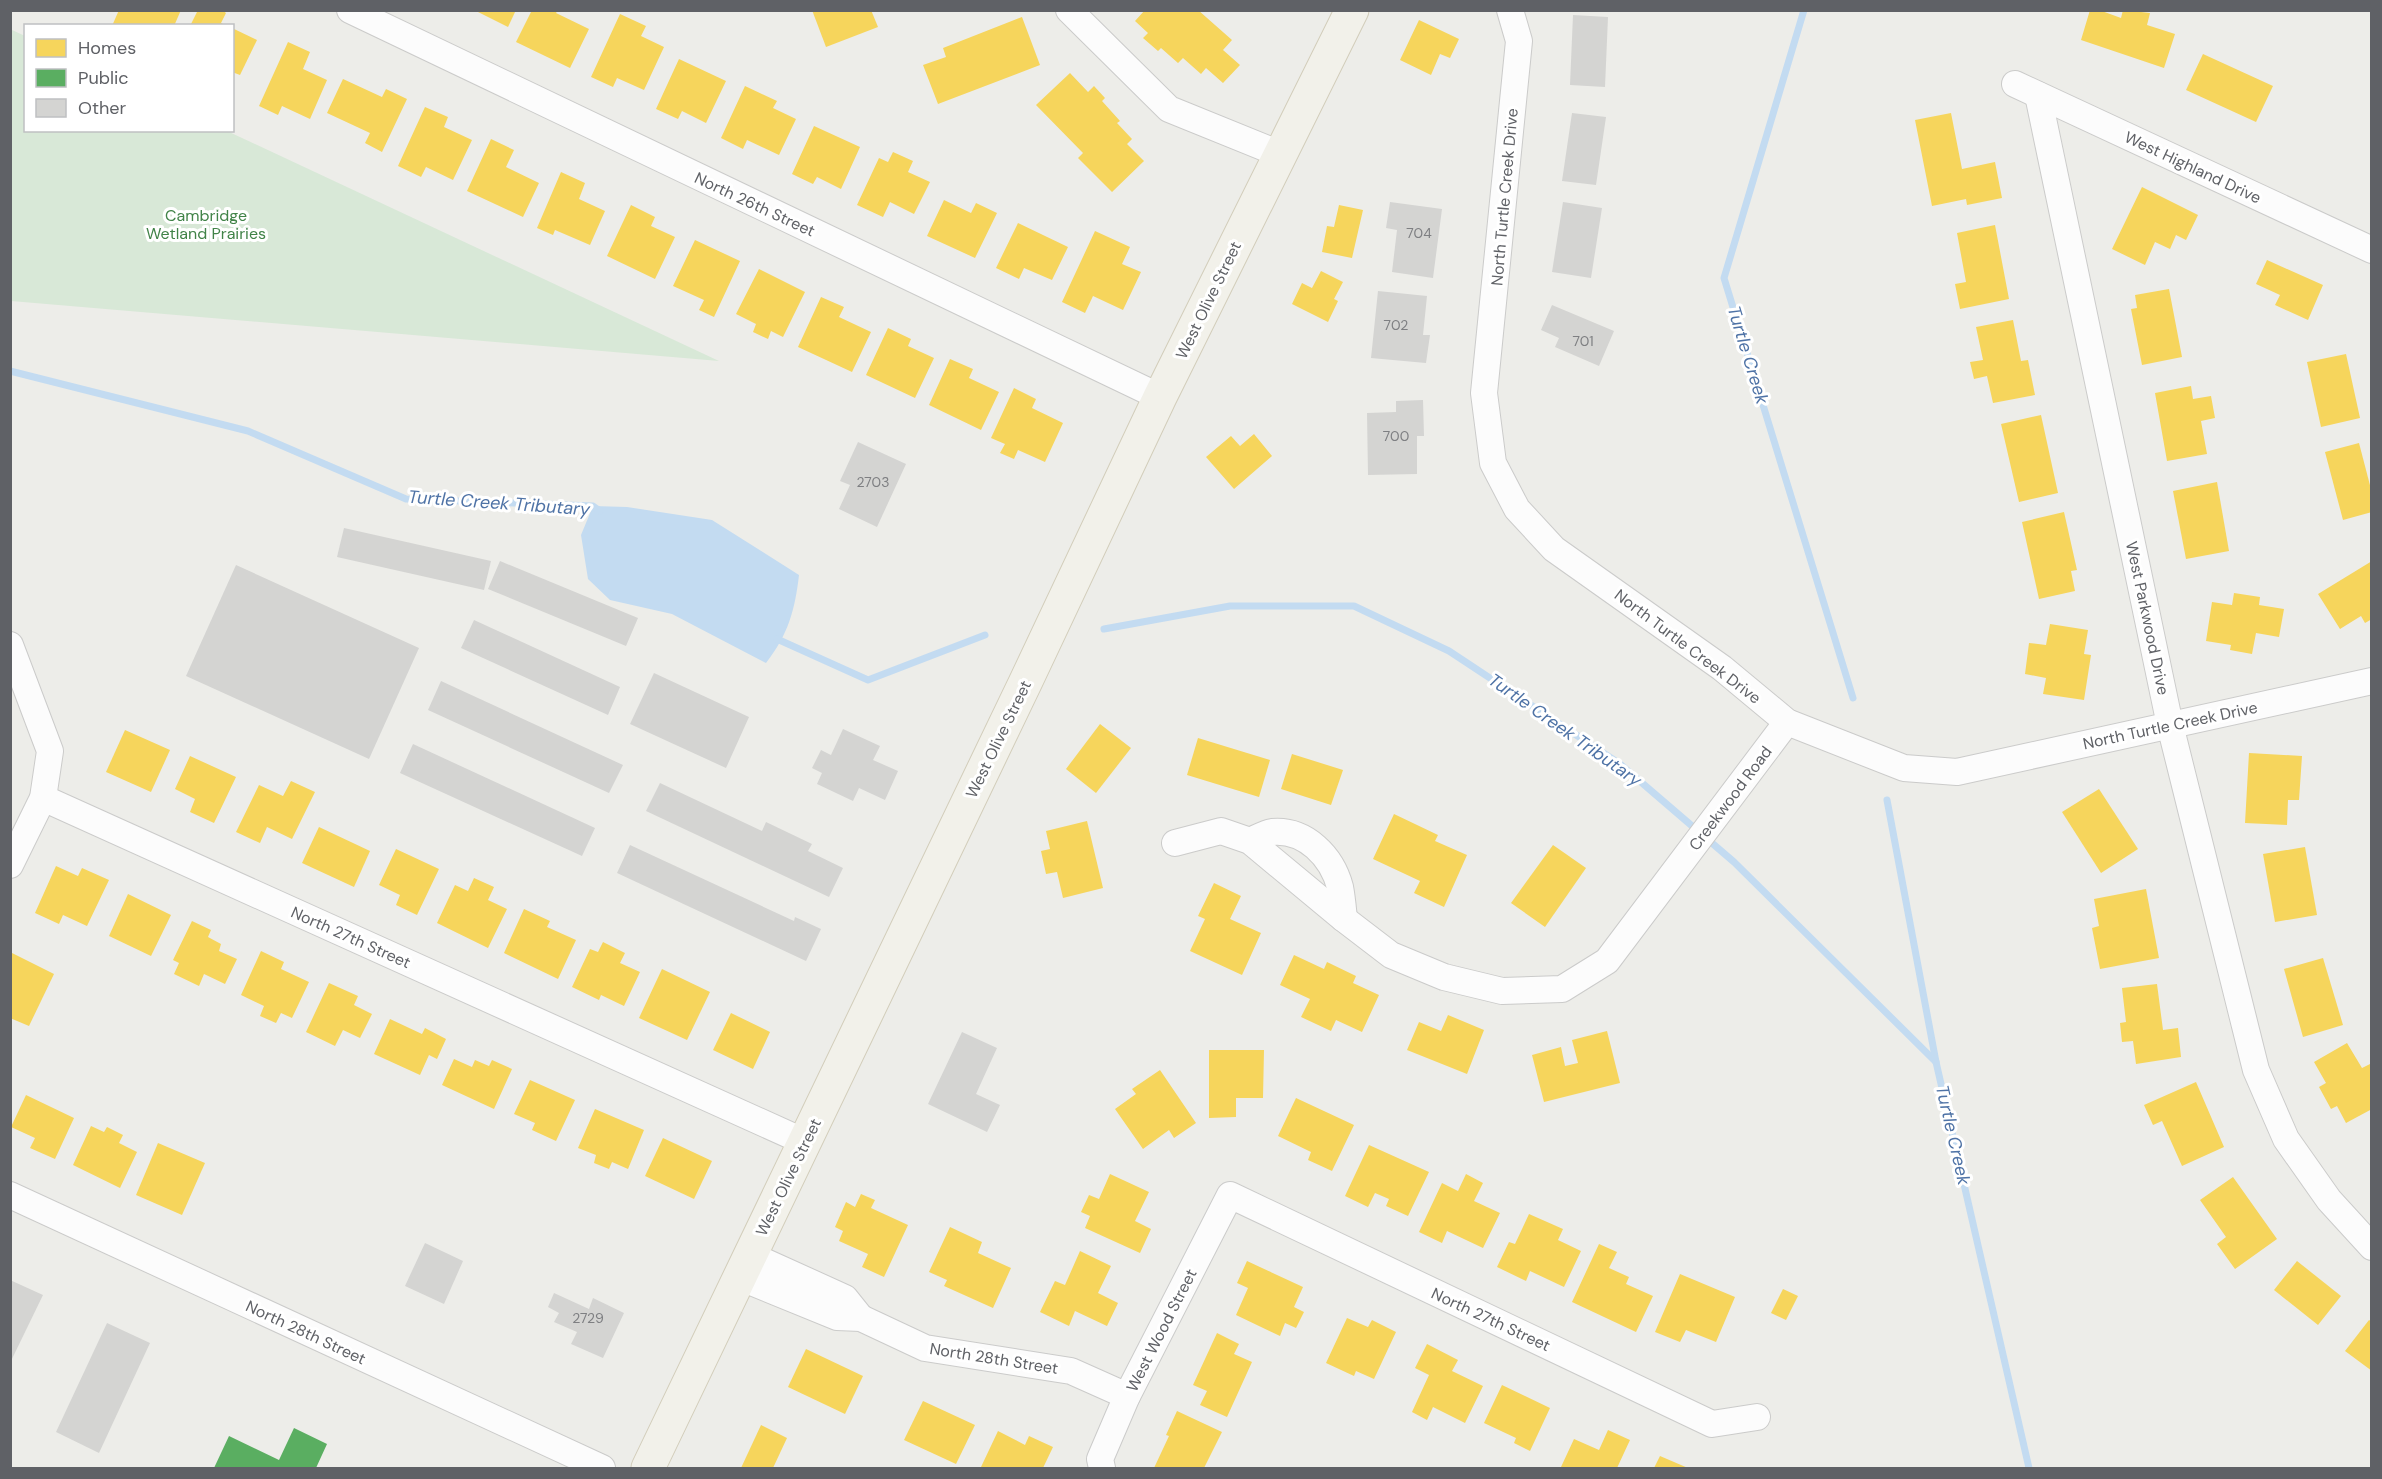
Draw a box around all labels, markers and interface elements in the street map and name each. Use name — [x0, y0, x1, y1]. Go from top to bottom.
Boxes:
legend — [24, 24, 234, 132]
text: Homes — [78, 36, 136, 60]
text: Public — [78, 66, 129, 90]
text: Other — [78, 96, 127, 120]
street label: North Turtle Creek Drive — [1486, 107, 1523, 287]
street label: West Highland Drive — [2121, 127, 2265, 208]
street label: North 26th Street — [691, 167, 818, 242]
park label: Cambridge Wetland Prairies — [146, 205, 266, 244]
house number: 704 — [1406, 224, 1432, 242]
street label: West Olive Street — [1171, 238, 1246, 363]
water label: Turtle Creek — [1722, 303, 1775, 408]
house number: 702 — [1384, 316, 1408, 334]
house number: 701 — [1572, 332, 1594, 350]
house number: 700 — [1383, 427, 1409, 445]
house number: 2703 — [857, 473, 889, 491]
water label: Turtle Creek Tributary — [407, 485, 592, 521]
street label: West Parkwood Drive — [2121, 539, 2174, 697]
street label: North Turtle Creek Drive — [1610, 584, 1765, 708]
water label: Turtle Creek Tributary — [1483, 668, 1647, 793]
street label: West Olive Street — [961, 677, 1036, 802]
street label: North Turtle Creek Drive — [2081, 697, 2259, 754]
street label: Creekwood Road — [1684, 742, 1777, 855]
street label: North 27th Street — [288, 902, 414, 973]
water label: Turtle Creek — [1930, 1083, 1976, 1188]
street label: West Olive Street — [751, 1115, 826, 1240]
street label: West Wood Street — [1121, 1265, 1202, 1395]
street label: North 27th Street — [1428, 1283, 1554, 1356]
street label: North 28th Street — [242, 1295, 369, 1369]
house number: 2729 — [572, 1309, 604, 1327]
street label: North 28th Street — [928, 1338, 1060, 1379]

